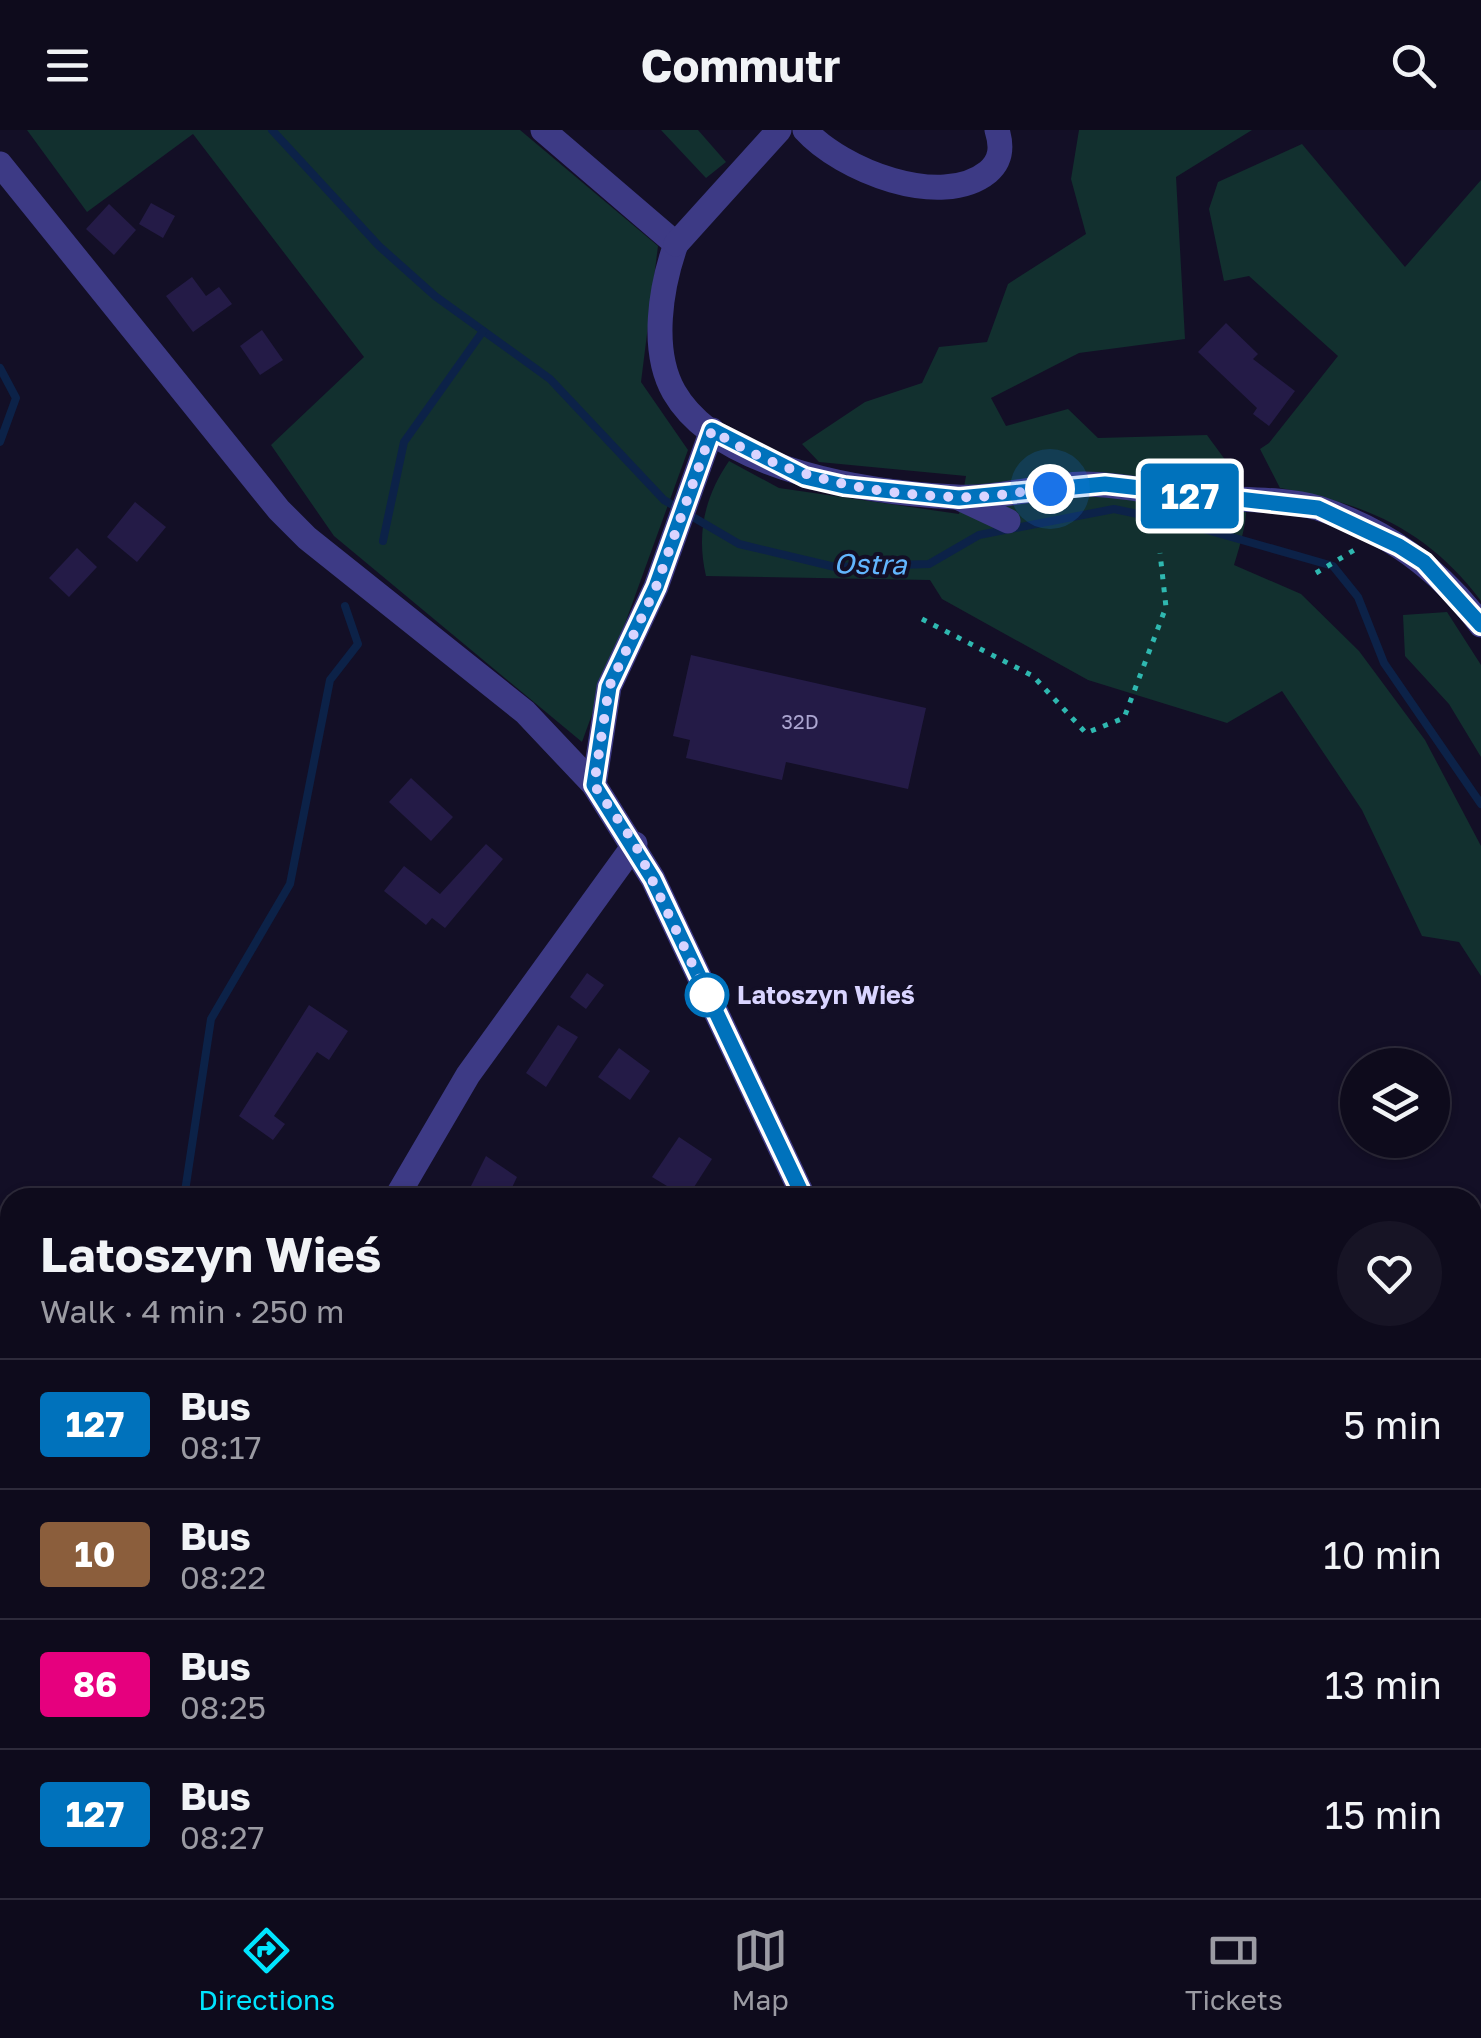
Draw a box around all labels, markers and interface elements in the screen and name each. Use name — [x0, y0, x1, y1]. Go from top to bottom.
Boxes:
icon: menu — [40, 38, 95, 93]
text: Commutr — [640, 38, 841, 92]
icon: search — [1386, 38, 1441, 93]
your location — [1025, 464, 1075, 514]
line badge: 127 — [1132, 464, 1248, 528]
text: 127 — [1161, 475, 1219, 517]
water label: Ostra — [833, 546, 908, 581]
house number: 32D — [781, 709, 819, 733]
marker: Latoszyn Wieś — [686, 974, 728, 1016]
place label: Latoszyn Wieś — [737, 979, 915, 1010]
map controls — [1340, 1048, 1450, 1158]
button: layers — [1340, 1048, 1450, 1158]
button: heart — [1337, 1221, 1442, 1326]
text: Latoszyn Wieś — [40, 1225, 381, 1283]
text: Walk · 4 min · 250 m — [40, 1292, 344, 1330]
text: Bus — [180, 1383, 251, 1428]
text: 5 min — [1343, 1402, 1442, 1447]
text: 127 — [66, 1403, 124, 1445]
text: 08:17 — [180, 1428, 261, 1466]
text: Bus — [180, 1513, 251, 1558]
text: 10 min — [1323, 1532, 1442, 1577]
text: 10 — [75, 1533, 115, 1575]
text: 08:22 — [180, 1558, 266, 1596]
text: Bus — [180, 1643, 251, 1688]
text: 13 min — [1325, 1662, 1442, 1707]
text: 86 — [73, 1663, 117, 1705]
text: 08:25 — [180, 1688, 266, 1726]
text: Bus — [180, 1773, 251, 1818]
text: 15 min — [1325, 1792, 1442, 1837]
text: 127 — [66, 1793, 124, 1835]
text: 08:27 — [180, 1818, 264, 1856]
tab: Directions — [198, 1923, 335, 2016]
tab: Map — [731, 1923, 789, 2016]
tab: Tickets — [1185, 1923, 1283, 2016]

